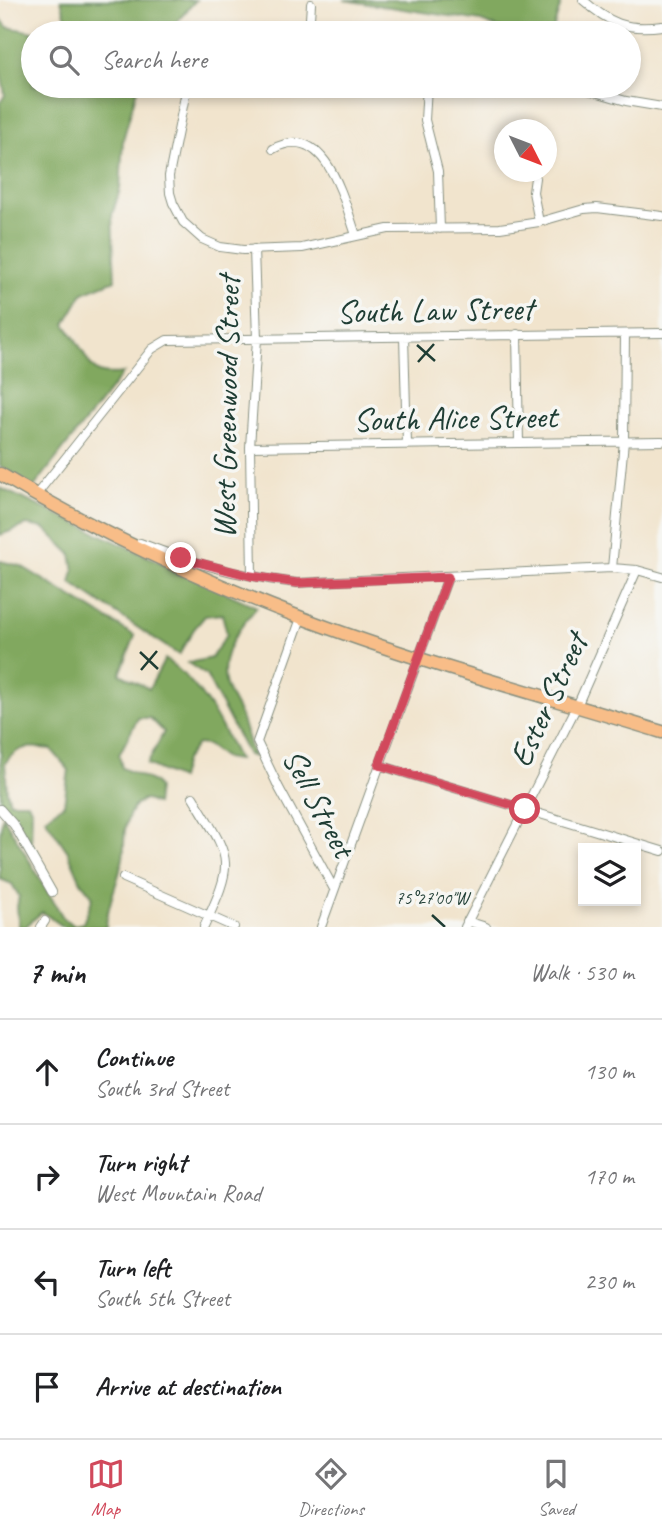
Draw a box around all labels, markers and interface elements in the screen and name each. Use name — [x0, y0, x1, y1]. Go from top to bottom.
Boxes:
search box — [21, 21, 641, 98]
icon: search — [45, 41, 83, 79]
text: Search here — [101, 43, 207, 76]
north arrow — [494, 119, 557, 182]
street label: West Greenwood Street — [203, 271, 249, 539]
street label: South Law Street — [336, 287, 538, 333]
street label: South Alice Street — [353, 395, 560, 441]
route end — [165, 542, 196, 573]
street label: Ester Street — [499, 623, 599, 773]
street label: Sell Street — [273, 742, 366, 867]
route start — [509, 793, 540, 824]
map controls — [578, 843, 641, 906]
button: layers — [578, 843, 641, 906]
text: 75°27'00"W — [395, 887, 472, 909]
text: 7 min — [28, 954, 85, 992]
text: Walk · 530 m — [530, 958, 634, 987]
text: Continue — [95, 1041, 173, 1074]
icon: ahead — [28, 1053, 66, 1091]
text: 130 m — [585, 1057, 634, 1086]
text: South 3rd Street — [95, 1074, 229, 1103]
text: Turn right — [95, 1146, 186, 1179]
icon: right — [28, 1158, 66, 1196]
text: 170 m — [585, 1162, 634, 1191]
text: West Mountain Road — [95, 1179, 261, 1208]
text: Turn left — [95, 1251, 170, 1284]
icon: left — [28, 1263, 66, 1301]
text: 230 m — [585, 1267, 634, 1296]
text: South 5th Street — [95, 1284, 230, 1313]
icon: arrive — [28, 1368, 66, 1406]
text: Arrive at destination — [95, 1370, 281, 1403]
tab: Map — [87, 1455, 125, 1521]
tab: Directions — [298, 1455, 364, 1521]
tab: Saved — [537, 1455, 575, 1521]

